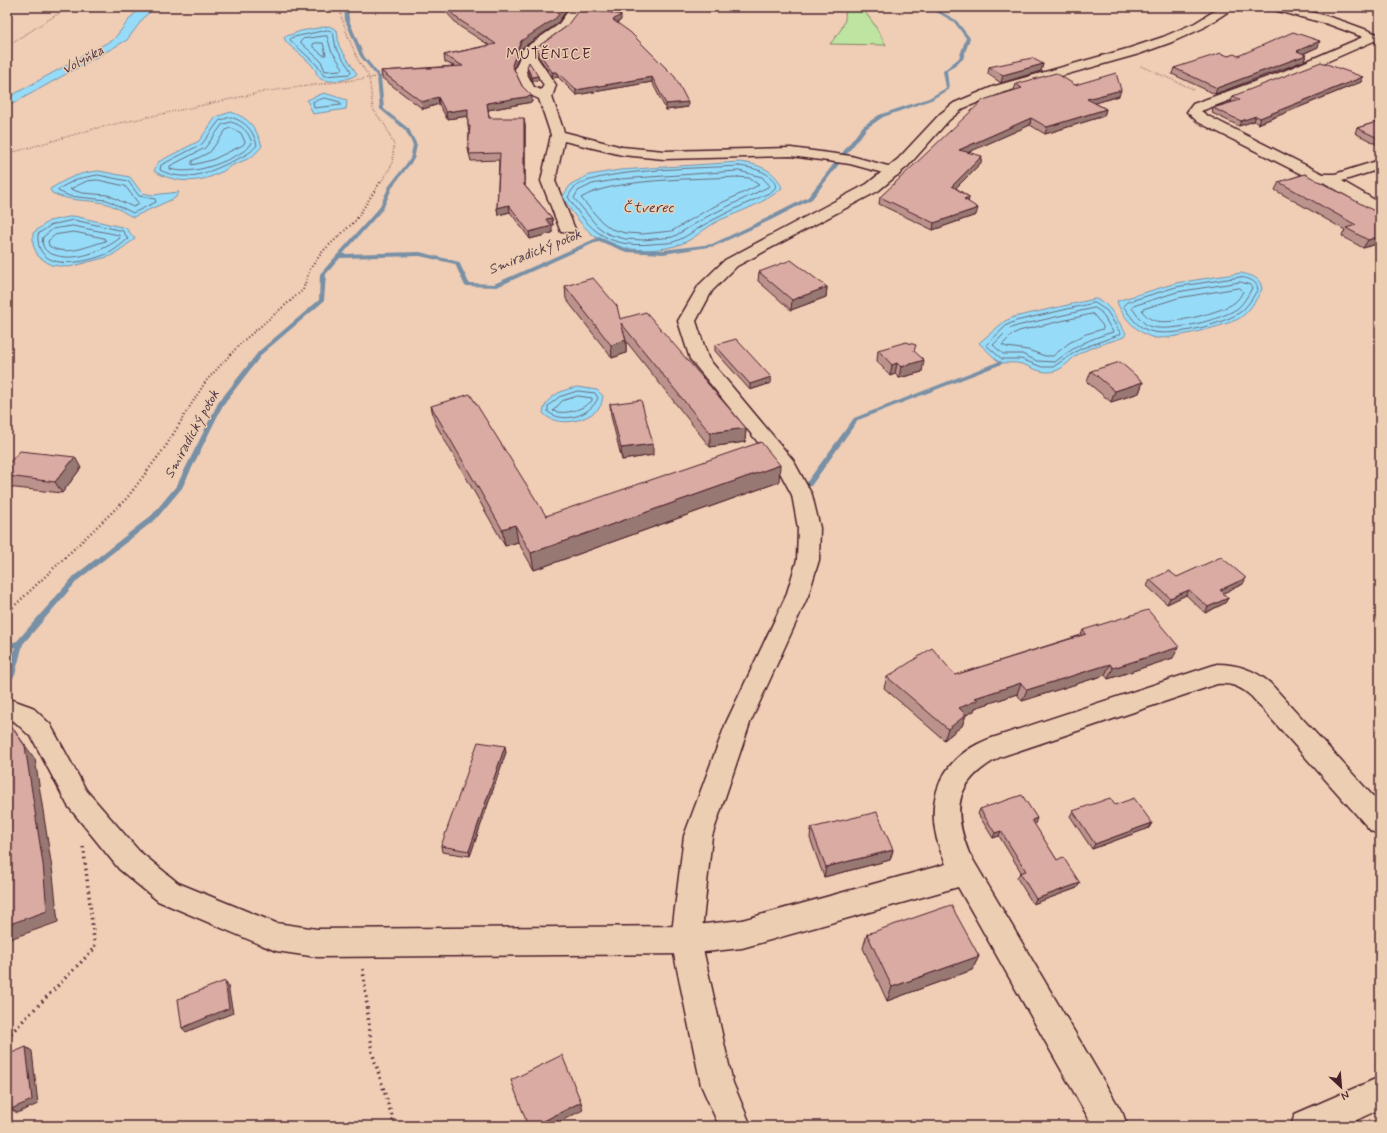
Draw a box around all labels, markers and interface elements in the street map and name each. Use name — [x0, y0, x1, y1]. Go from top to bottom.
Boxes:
water label: Volyňka — [59, 41, 107, 79]
district label: MUTĚNICE — [506, 44, 592, 65]
water label: Čtverec — [622, 199, 675, 217]
water label: Smiradický potok — [486, 225, 584, 279]
water label: Smiradický potok — [160, 387, 224, 481]
north arrow — [1321, 1067, 1361, 1107]
text: N — [1339, 1087, 1351, 1103]

